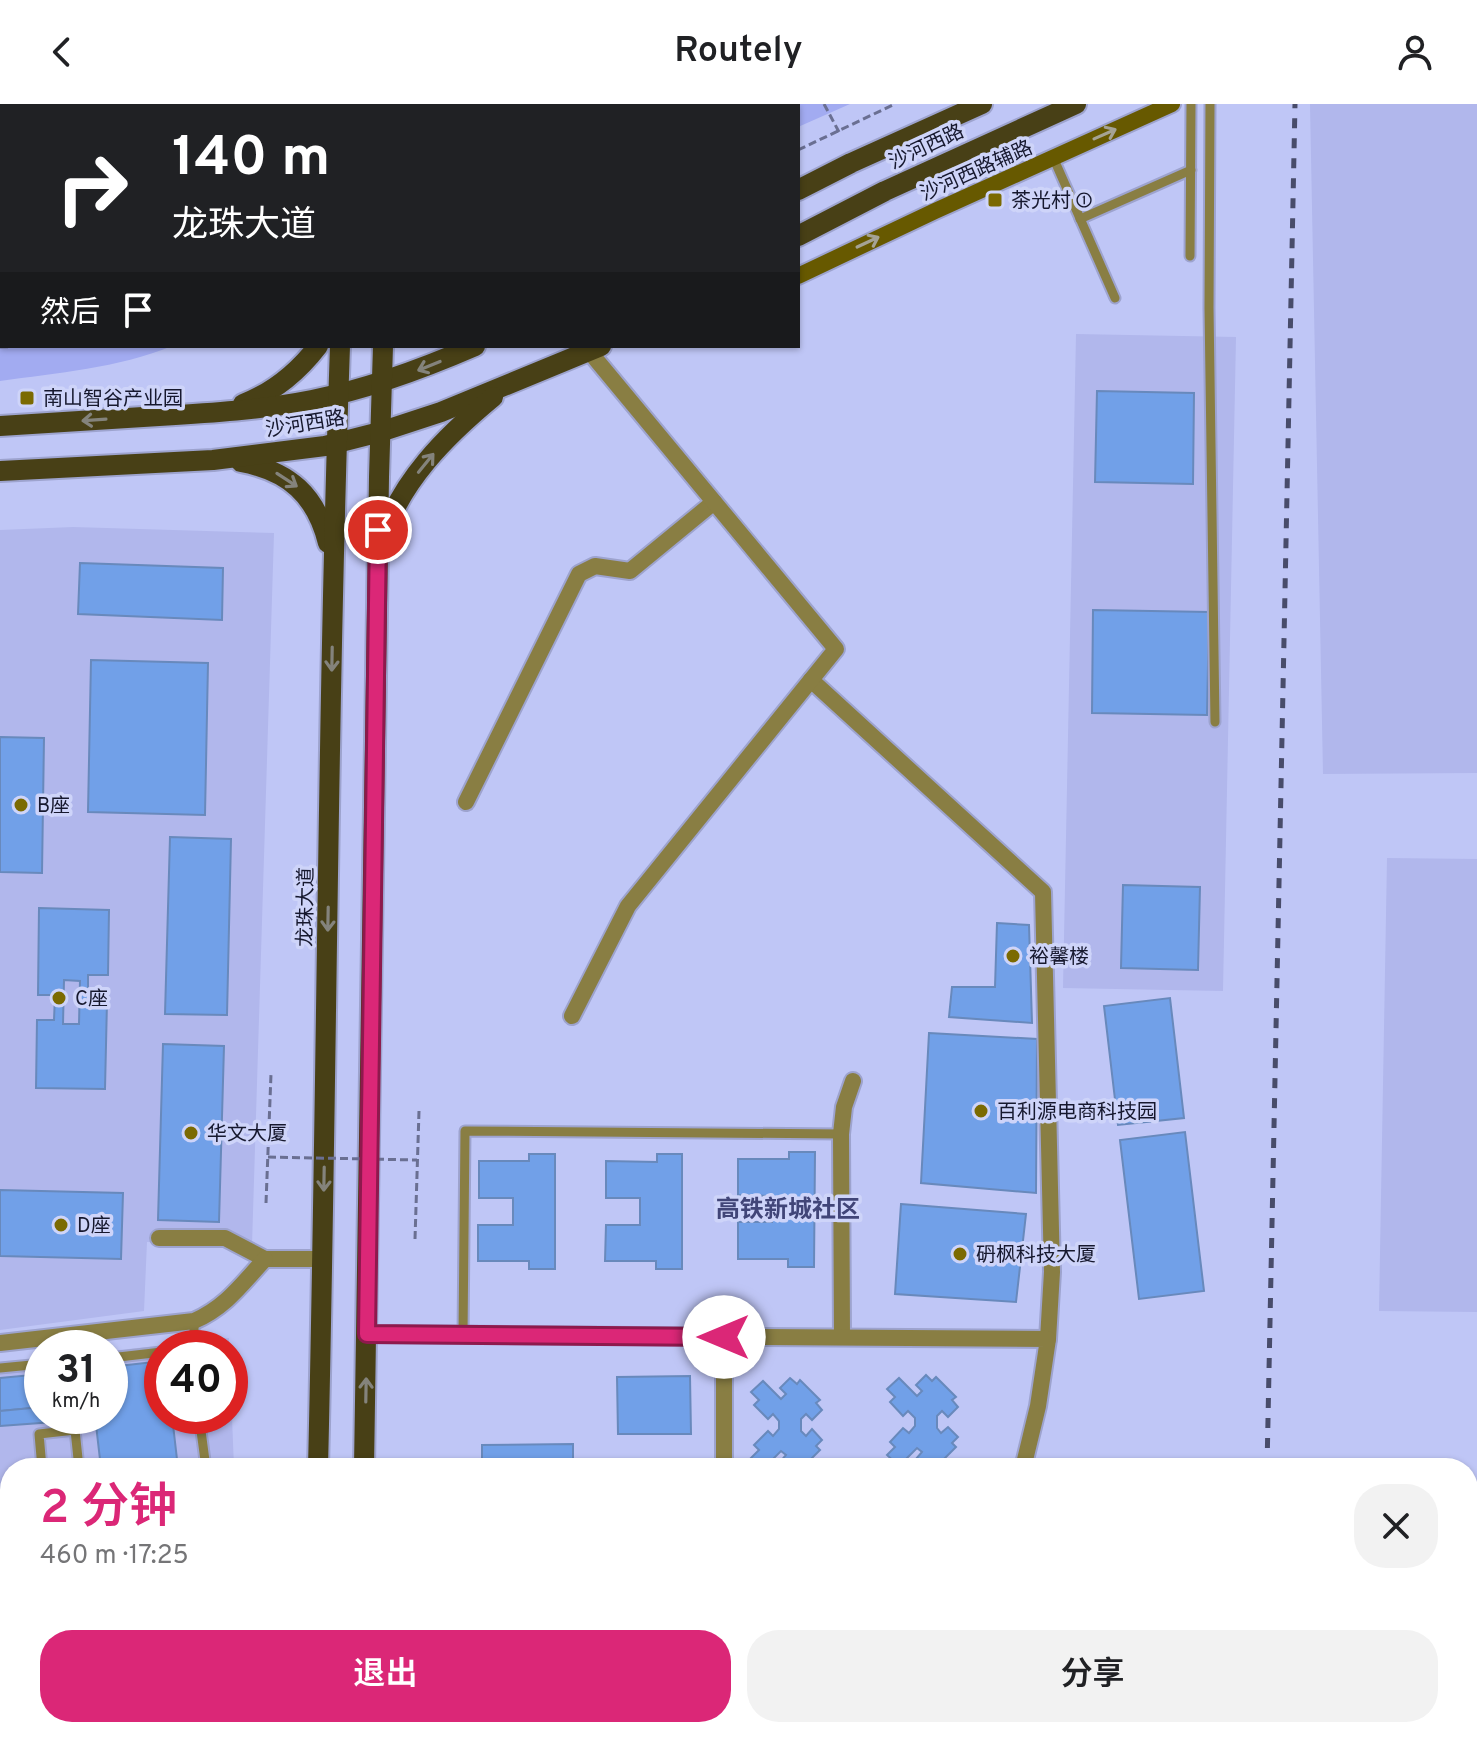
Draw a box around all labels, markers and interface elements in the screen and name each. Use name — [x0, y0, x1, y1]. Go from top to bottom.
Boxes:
text: Routely — [674, 29, 803, 75]
icon: back — [40, 30, 84, 74]
icon: person — [1393, 30, 1437, 74]
street label: 沙河西路 — [885, 119, 969, 176]
text: 140 m — [172, 125, 330, 195]
one-way arrow — [1093, 126, 1117, 141]
icon: right — [40, 136, 144, 240]
street label: 沙河西路辅路 — [917, 136, 1037, 208]
place label: 茶光村 ① — [1011, 189, 1092, 215]
marker: 茶光村 ① — [986, 191, 1004, 209]
text: 龙珠大道 — [172, 204, 316, 250]
one-way arrow — [856, 234, 880, 249]
icon: arrive — [116, 288, 160, 332]
text: 然后 — [40, 296, 100, 333]
one-way arrow — [417, 360, 442, 374]
place label: 南山智谷产业园 — [43, 387, 183, 413]
marker: 南山智谷产业园 — [18, 389, 36, 407]
street label: 沙河西路 — [264, 406, 347, 444]
one-way arrow — [81, 413, 108, 428]
one-way arrow — [417, 453, 435, 474]
one-way arrow — [275, 472, 298, 488]
pin — [344, 496, 412, 564]
icon: arrive — [356, 508, 400, 552]
one-way arrow — [324, 645, 340, 672]
place label: B座 — [37, 794, 70, 820]
marker: B座 — [12, 796, 30, 814]
street label: 龙珠大道 — [293, 867, 321, 947]
one-way arrow — [321, 905, 336, 932]
place label: 裕馨楼 — [1029, 945, 1089, 971]
marker: 裕馨楼 — [1004, 947, 1022, 965]
place label: C座 — [75, 987, 108, 1013]
marker: C座 — [50, 989, 68, 1007]
place label: 百利源电商科技园 — [997, 1100, 1157, 1126]
marker: 百利源电商科技园 — [972, 1102, 990, 1120]
place label: 华文大厦 — [207, 1122, 287, 1148]
marker: 华文大厦 — [182, 1124, 200, 1142]
one-way arrow — [317, 1165, 332, 1192]
district label: 高铁新城社区 — [716, 1196, 860, 1226]
place label: D座 — [77, 1214, 111, 1240]
marker: D座 — [52, 1216, 70, 1234]
place label: 砃枫科技大厦 — [976, 1243, 1096, 1269]
marker: 砃枫科技大厦 — [951, 1245, 969, 1263]
position arrow — [682, 1295, 766, 1379]
speed limit sign: 40 — [144, 1330, 248, 1434]
text: 31 — [56, 1347, 96, 1397]
one-way arrow — [358, 1377, 374, 1404]
text: km/h — [52, 1389, 100, 1415]
text: 2 分钟 — [40, 1480, 177, 1540]
button: close — [1354, 1484, 1438, 1568]
text: 460 m · 17:25 — [40, 1540, 189, 1573]
button: 退出 — [40, 1630, 731, 1722]
button: 分享 — [747, 1630, 1438, 1722]

